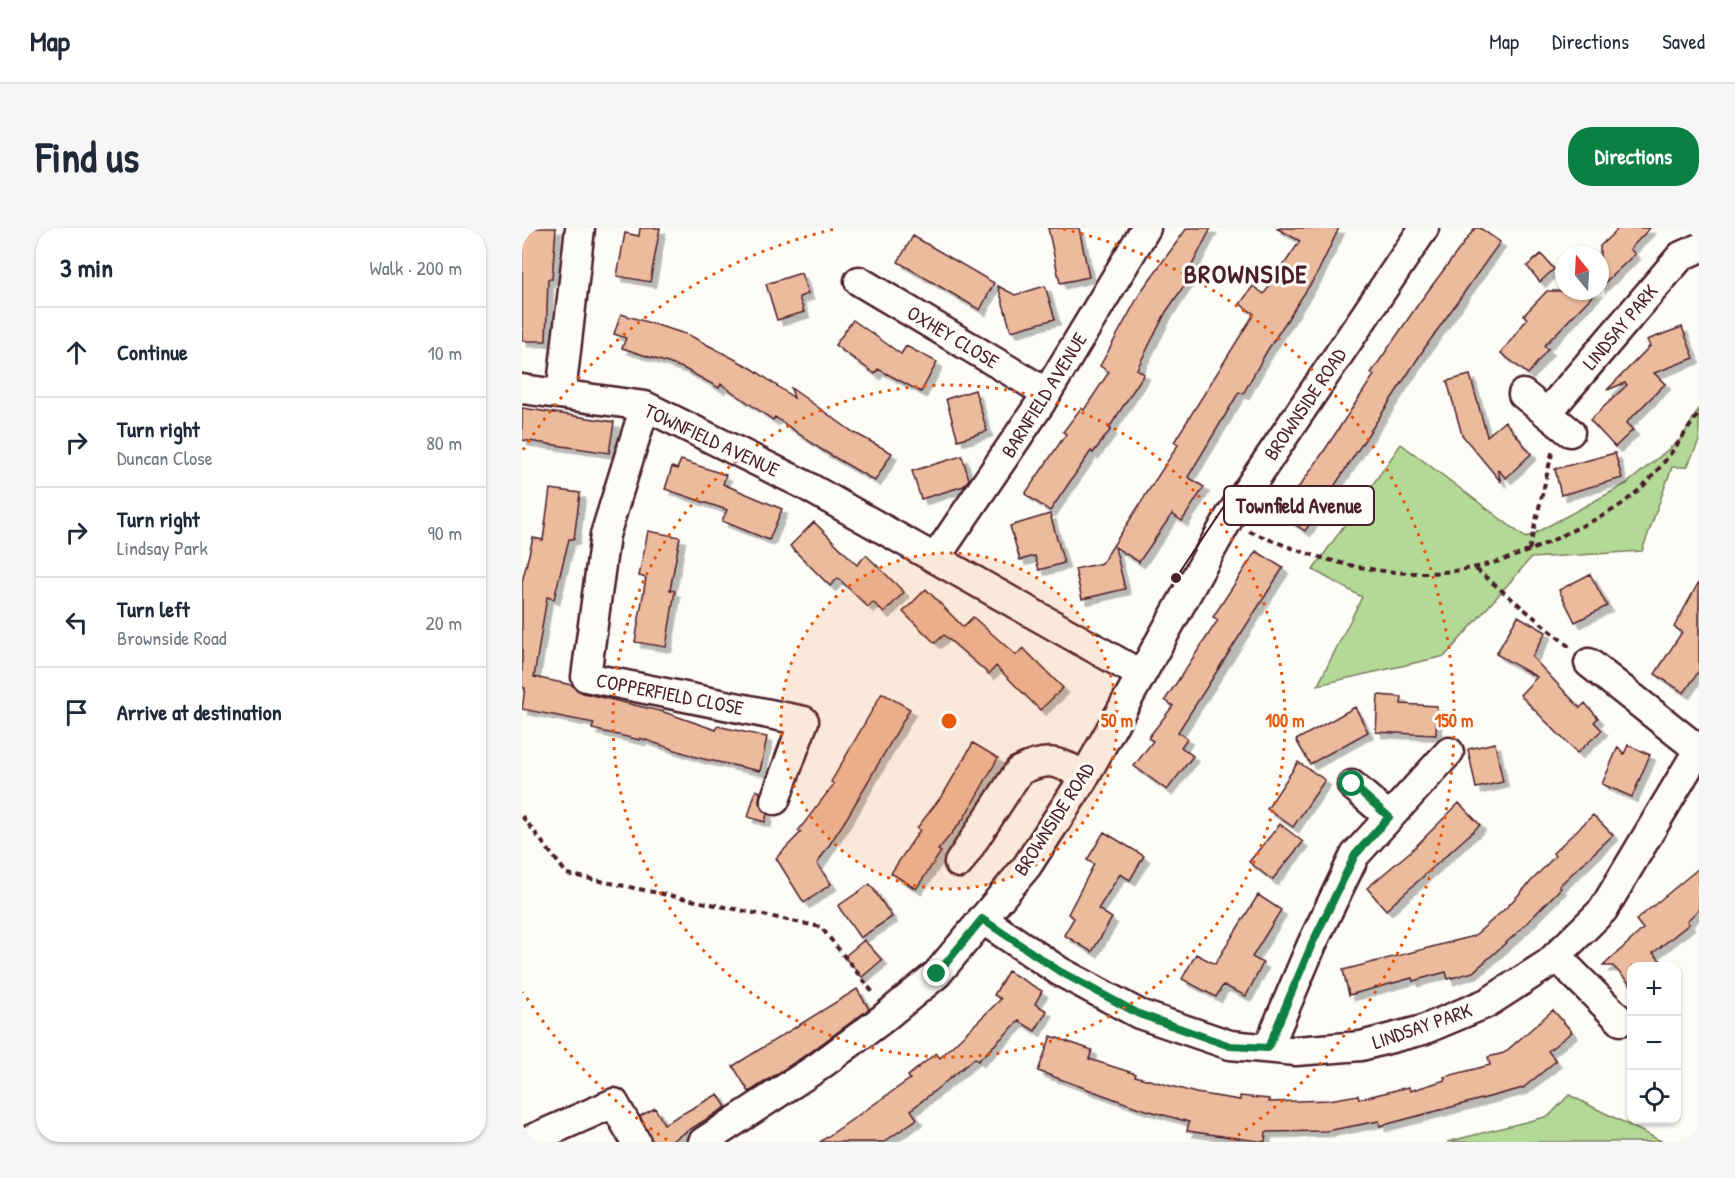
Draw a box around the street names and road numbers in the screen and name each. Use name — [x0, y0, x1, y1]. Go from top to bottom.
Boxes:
street label: LINDSAY PARK — [1576, 278, 1664, 375]
street label: OXHEY CLOSE — [902, 299, 1004, 375]
street label: BARNFIELD AVENUE — [994, 327, 1093, 462]
street label: BROWNSIDE ROAD — [1257, 342, 1352, 465]
street label: TOWNFIELD AVENUE — [640, 396, 784, 483]
street label: COPPERFIELD CLOSE — [594, 666, 746, 721]
street label: BROWNSIDE ROAD — [1007, 757, 1100, 880]
street label: LINDSAY PARK — [1368, 996, 1476, 1055]

